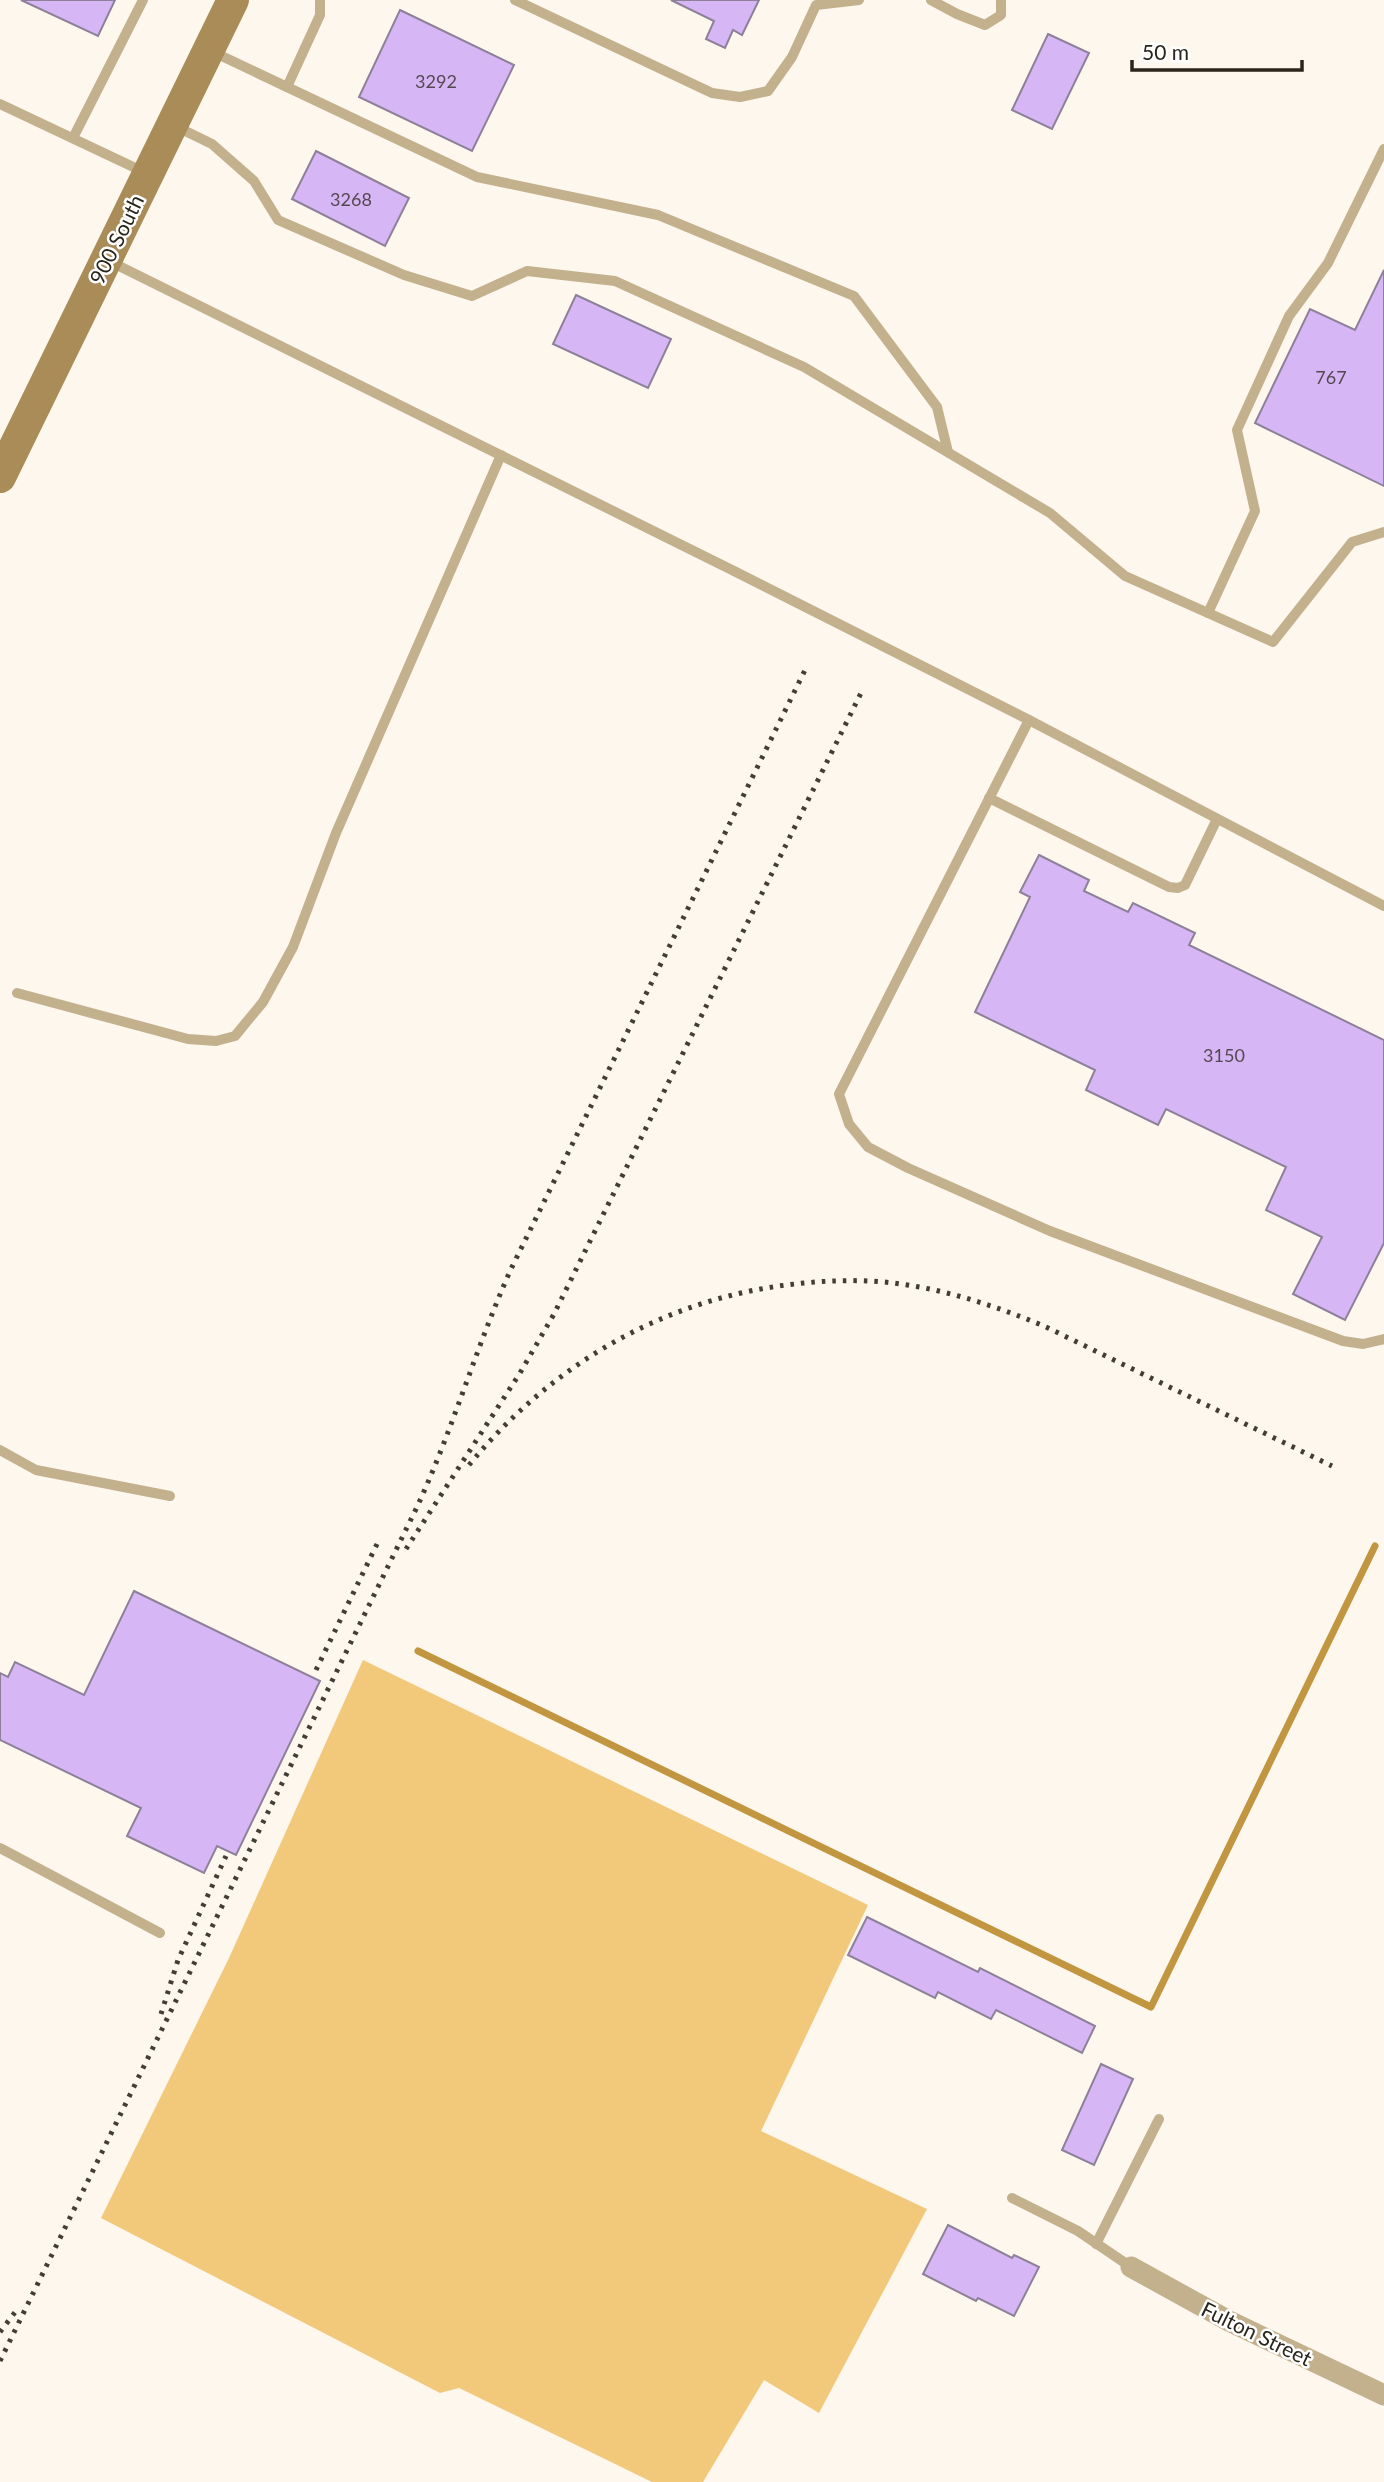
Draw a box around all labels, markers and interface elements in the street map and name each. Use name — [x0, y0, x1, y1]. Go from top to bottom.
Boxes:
scale bar — [1132, 28, 1302, 72]
text: 50 m — [1142, 39, 1189, 64]
house number: 3292 — [415, 70, 457, 92]
house number: 3268 — [330, 188, 372, 210]
street label: 900 South — [84, 190, 148, 288]
house number: 767 — [1315, 366, 1347, 388]
house number: 3150 — [1203, 1044, 1245, 1066]
street label: Fulton Street — [1198, 2296, 1317, 2371]

